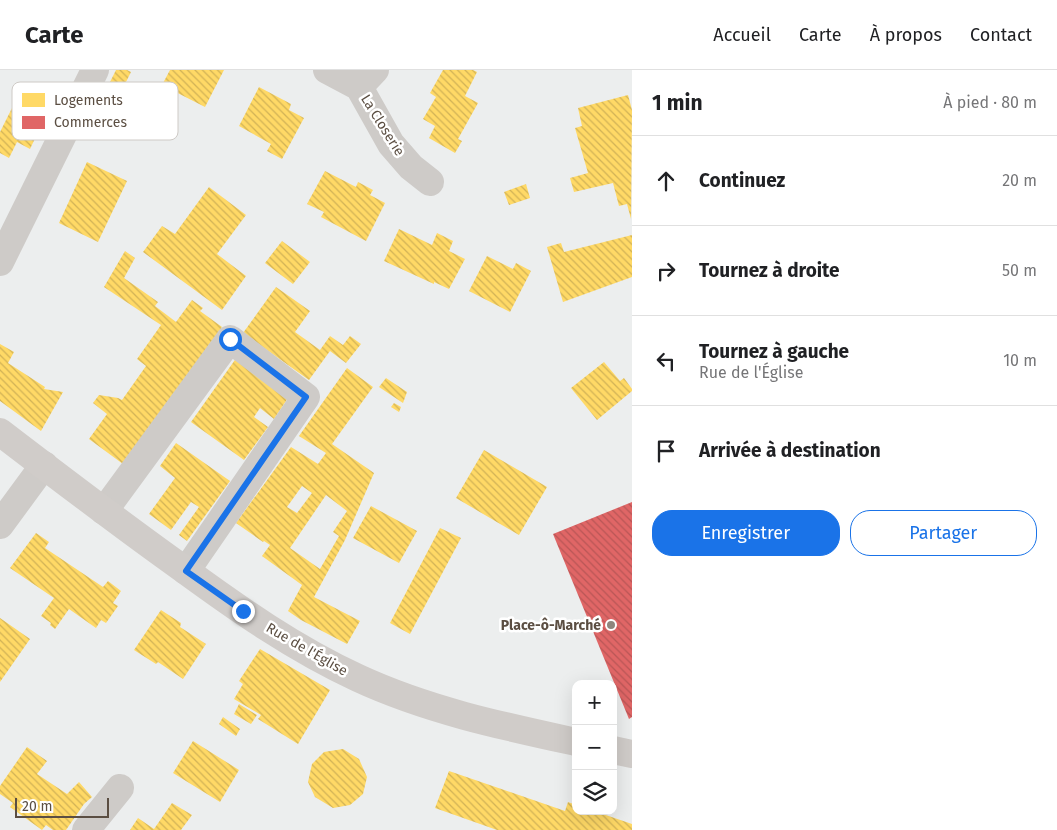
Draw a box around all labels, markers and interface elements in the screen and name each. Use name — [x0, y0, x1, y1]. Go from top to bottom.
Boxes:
text: Carte — [25, 21, 83, 49]
text: Accueil — [713, 24, 771, 46]
text: Carte — [799, 24, 842, 46]
text: À propos — [870, 24, 942, 46]
text: Contact — [970, 24, 1032, 46]
legend — [12, 82, 178, 140]
text: 1 min — [652, 90, 703, 116]
street label: La Closerie — [357, 91, 408, 159]
text: Logements — [54, 92, 123, 109]
text: À pied · 80 m — [943, 93, 1037, 112]
text: Commerces — [54, 114, 127, 131]
icon: ahead — [652, 167, 680, 195]
text: Continuez — [699, 169, 785, 192]
text: 20 m — [1002, 171, 1037, 190]
icon: right — [652, 257, 680, 285]
text: Tournez à droite — [699, 259, 840, 282]
text: 50 m — [1002, 261, 1037, 280]
route start — [219, 328, 242, 351]
text: Tournez à gauche — [699, 340, 849, 363]
icon: left — [652, 347, 680, 375]
text: 10 m — [1003, 351, 1037, 370]
text: Rue de l'Église — [699, 363, 803, 382]
icon: arrive — [652, 437, 680, 465]
text: Arrivée à destination — [699, 439, 881, 462]
button: Enregistrer — [652, 510, 840, 556]
button: Partager — [850, 510, 1037, 556]
route end — [232, 600, 255, 623]
place label: Place-ô-Marché — [501, 617, 601, 634]
street label: Rue de l'Église — [263, 618, 351, 680]
marker: Place-ô-Marché — [605, 619, 617, 631]
map controls — [572, 680, 617, 815]
button: + — [572, 680, 617, 725]
button: − — [572, 725, 617, 770]
button: layers — [572, 770, 617, 815]
scale bar — [15, 795, 109, 818]
text: 20 m — [22, 798, 52, 815]

